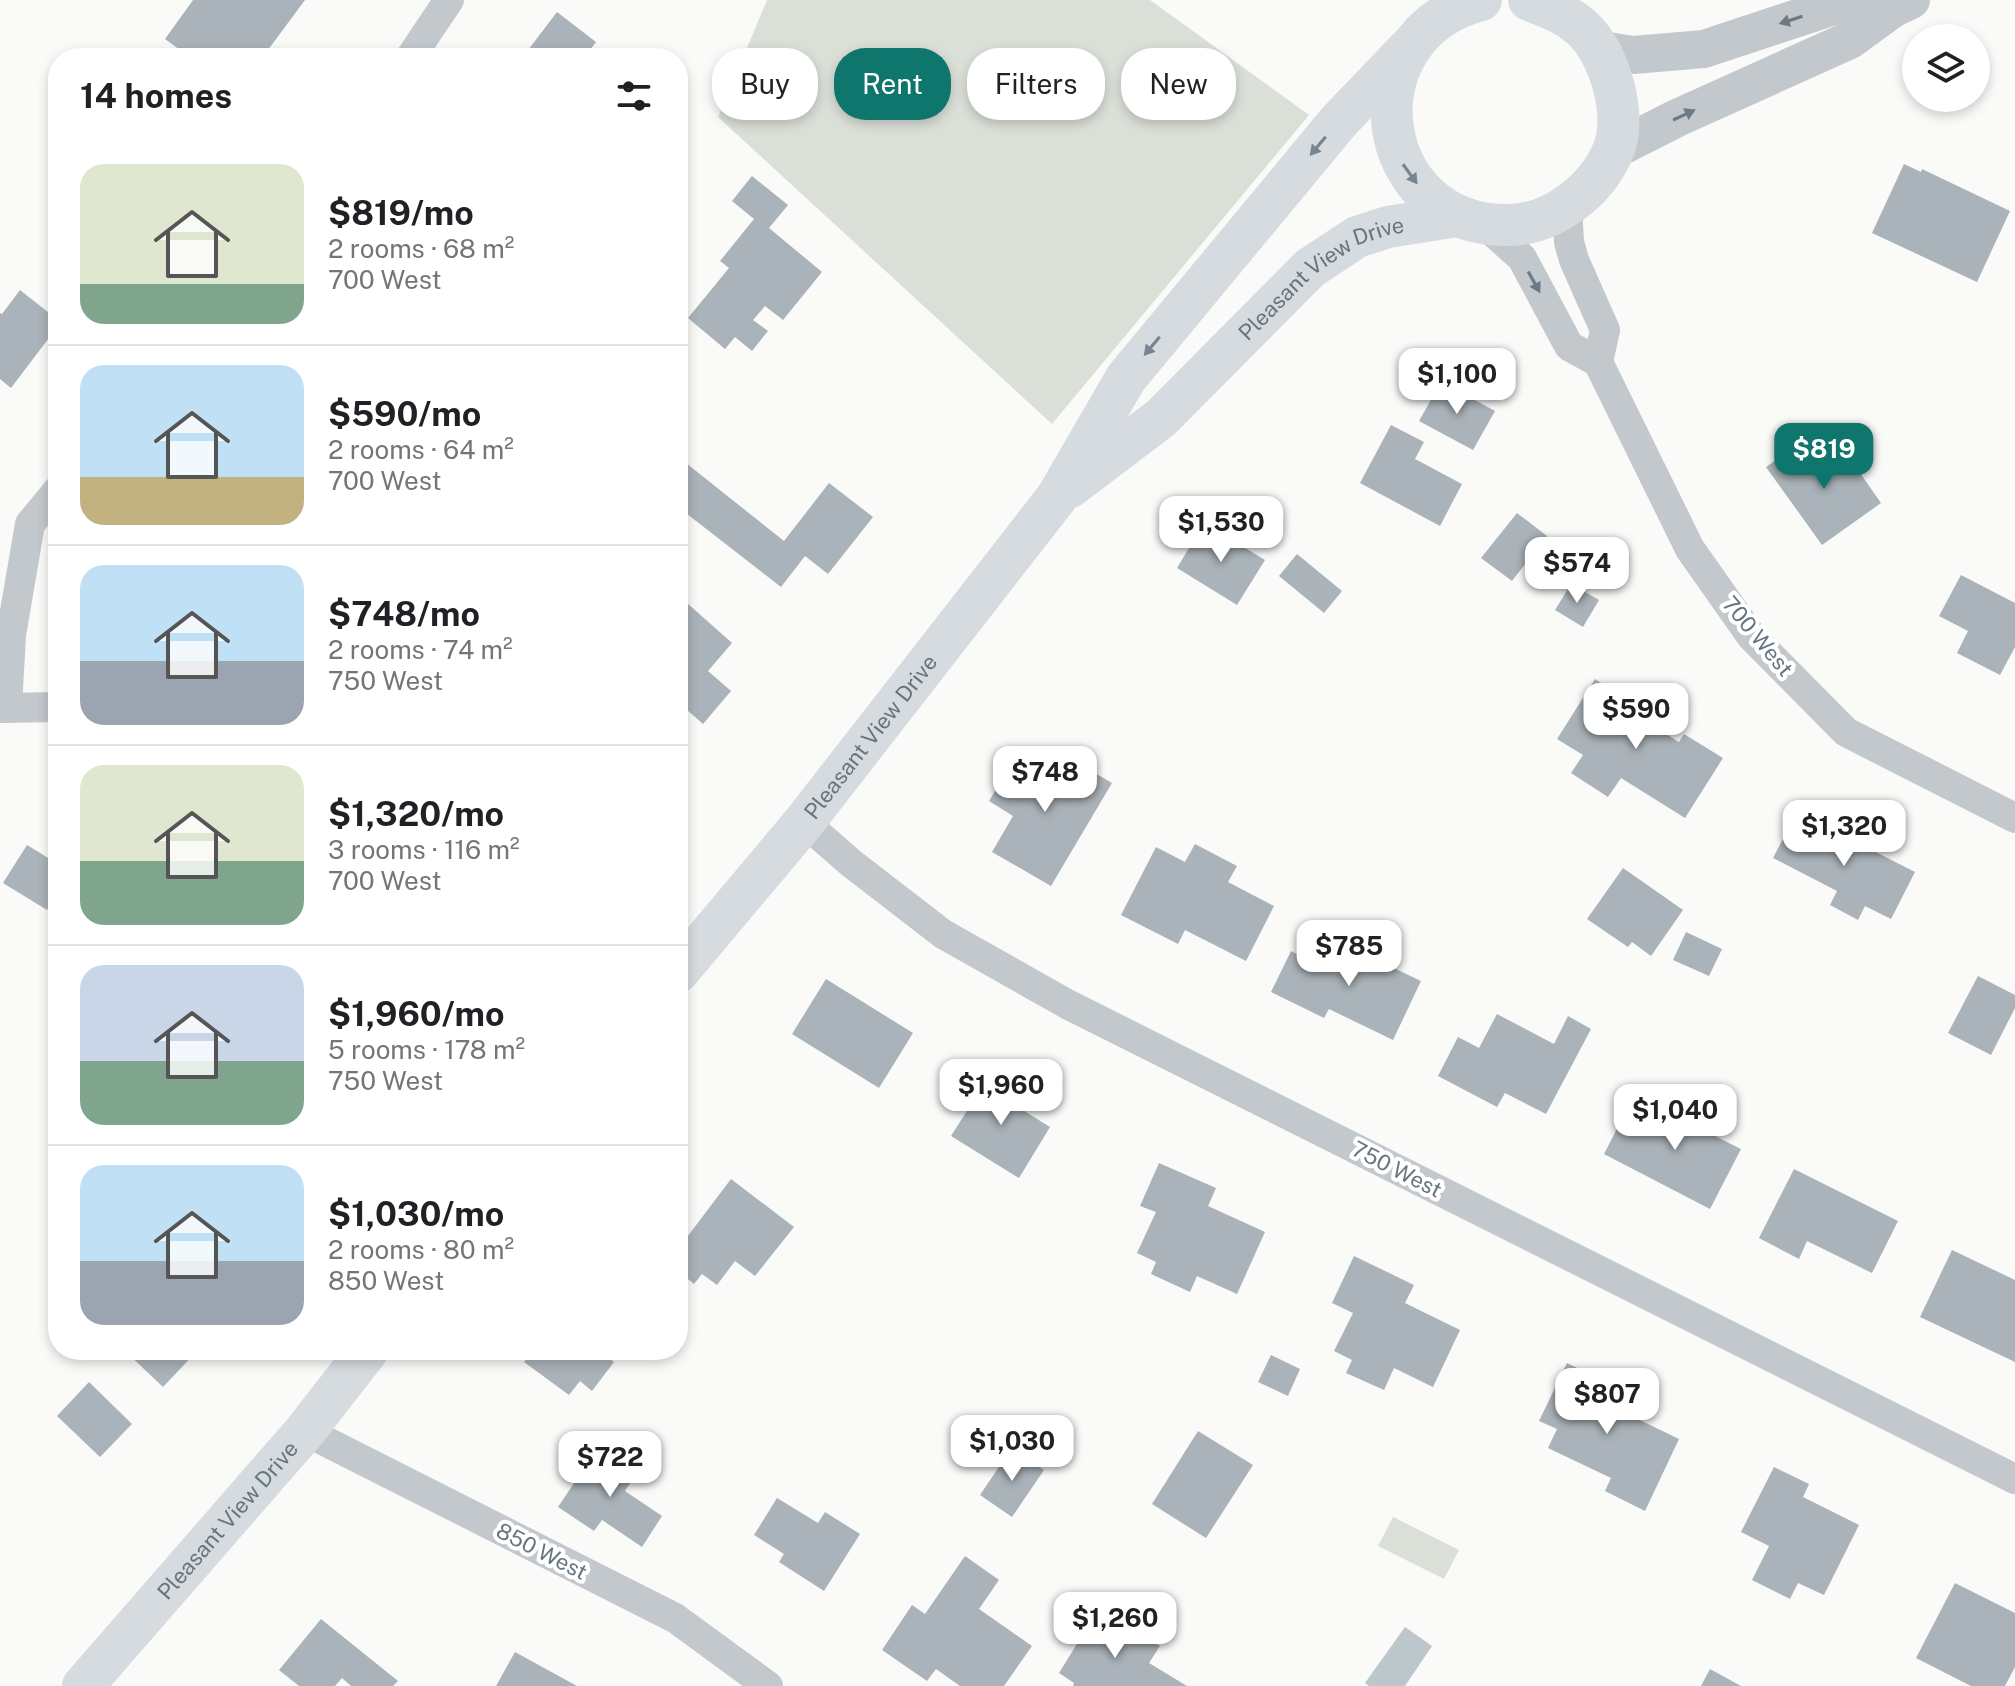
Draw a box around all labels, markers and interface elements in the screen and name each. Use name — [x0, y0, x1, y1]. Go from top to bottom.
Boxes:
one-way arrow — [1779, 14, 1803, 27]
map controls — [1902, 24, 1990, 112]
button: layers — [1902, 24, 1990, 112]
chip: Buy — [712, 48, 818, 120]
chip: Rent — [834, 48, 951, 120]
chip: Filters — [967, 48, 1105, 120]
chip: New — [1121, 48, 1236, 120]
icon: filters — [612, 74, 656, 118]
text: 14 homes — [80, 76, 232, 116]
one-way arrow — [1672, 108, 1695, 122]
one-way arrow — [1310, 136, 1327, 156]
one-way arrow — [1402, 163, 1418, 185]
text: $819/mo — [328, 193, 474, 233]
icon: home — [144, 196, 240, 292]
street label: Pleasant View Drive — [1233, 212, 1406, 345]
text: 2 rooms · 68 m² — [328, 233, 514, 264]
text: 700 West — [328, 264, 442, 295]
one-way arrow — [1527, 271, 1541, 293]
one-way arrow — [1144, 336, 1161, 356]
pin: $1,100 — [1392, 348, 1522, 416]
text: $1,100 — [1417, 358, 1497, 389]
text: $590/mo — [328, 394, 481, 434]
icon: home — [144, 397, 240, 493]
pin: $819 — [1777, 423, 1871, 491]
text: $819 — [1792, 433, 1856, 464]
text: 2 rooms · 64 m² — [328, 434, 514, 465]
text: 700 West — [328, 465, 442, 496]
pin: $1,530 — [1156, 496, 1286, 564]
text: $1,530 — [1177, 506, 1265, 537]
pin: $574 — [1530, 537, 1624, 605]
text: $574 — [1543, 547, 1611, 578]
street label: 700 West — [1717, 591, 1799, 681]
text: $748/mo — [328, 594, 480, 634]
icon: home — [144, 597, 240, 693]
text: 2 rooms · 74 m² — [328, 634, 513, 665]
street label: Pleasant View Drive — [798, 649, 942, 824]
text: 750 West — [328, 665, 443, 696]
pin: $590 — [1589, 683, 1683, 751]
text: $590 — [1601, 693, 1671, 724]
pin: $748 — [998, 746, 1092, 814]
text: $748 — [1011, 756, 1079, 787]
text: $1,320/mo — [328, 794, 504, 834]
icon: home — [144, 797, 240, 893]
pin: $1,320 — [1779, 800, 1909, 868]
text: $1,320 — [1801, 810, 1887, 841]
text: 3 rooms · 116 m² — [328, 834, 520, 865]
text: 700 West — [328, 865, 442, 896]
pin: $785 — [1302, 920, 1396, 988]
text: $785 — [1315, 930, 1383, 961]
text: $1,960/mo — [328, 994, 505, 1034]
icon: home — [144, 997, 240, 1093]
text: 5 rooms · 178 m² — [328, 1034, 525, 1065]
pin: $1,960 — [936, 1059, 1066, 1127]
text: 750 West — [328, 1065, 443, 1096]
text: $1,960 — [958, 1069, 1044, 1100]
pin: $1,040 — [1610, 1084, 1740, 1152]
text: $1,040 — [1632, 1094, 1718, 1125]
street label: 750 West — [1348, 1135, 1446, 1203]
text: $1,030/mo — [328, 1194, 504, 1234]
icon: home — [144, 1197, 240, 1293]
text: 2 rooms · 80 m² — [328, 1234, 514, 1265]
text: 850 West — [328, 1265, 444, 1296]
pin: $807 — [1560, 1368, 1654, 1436]
text: $807 — [1573, 1378, 1641, 1409]
pin: $1,030 — [947, 1415, 1077, 1483]
text: $1,030 — [969, 1425, 1055, 1456]
pin: $722 — [563, 1431, 657, 1499]
street label: Pleasant View Drive — [152, 1436, 303, 1604]
text: $722 — [576, 1441, 644, 1472]
street label: 850 West — [492, 1517, 592, 1585]
pin: $1,260 — [1050, 1592, 1180, 1660]
text: $1,260 — [1072, 1602, 1158, 1633]

